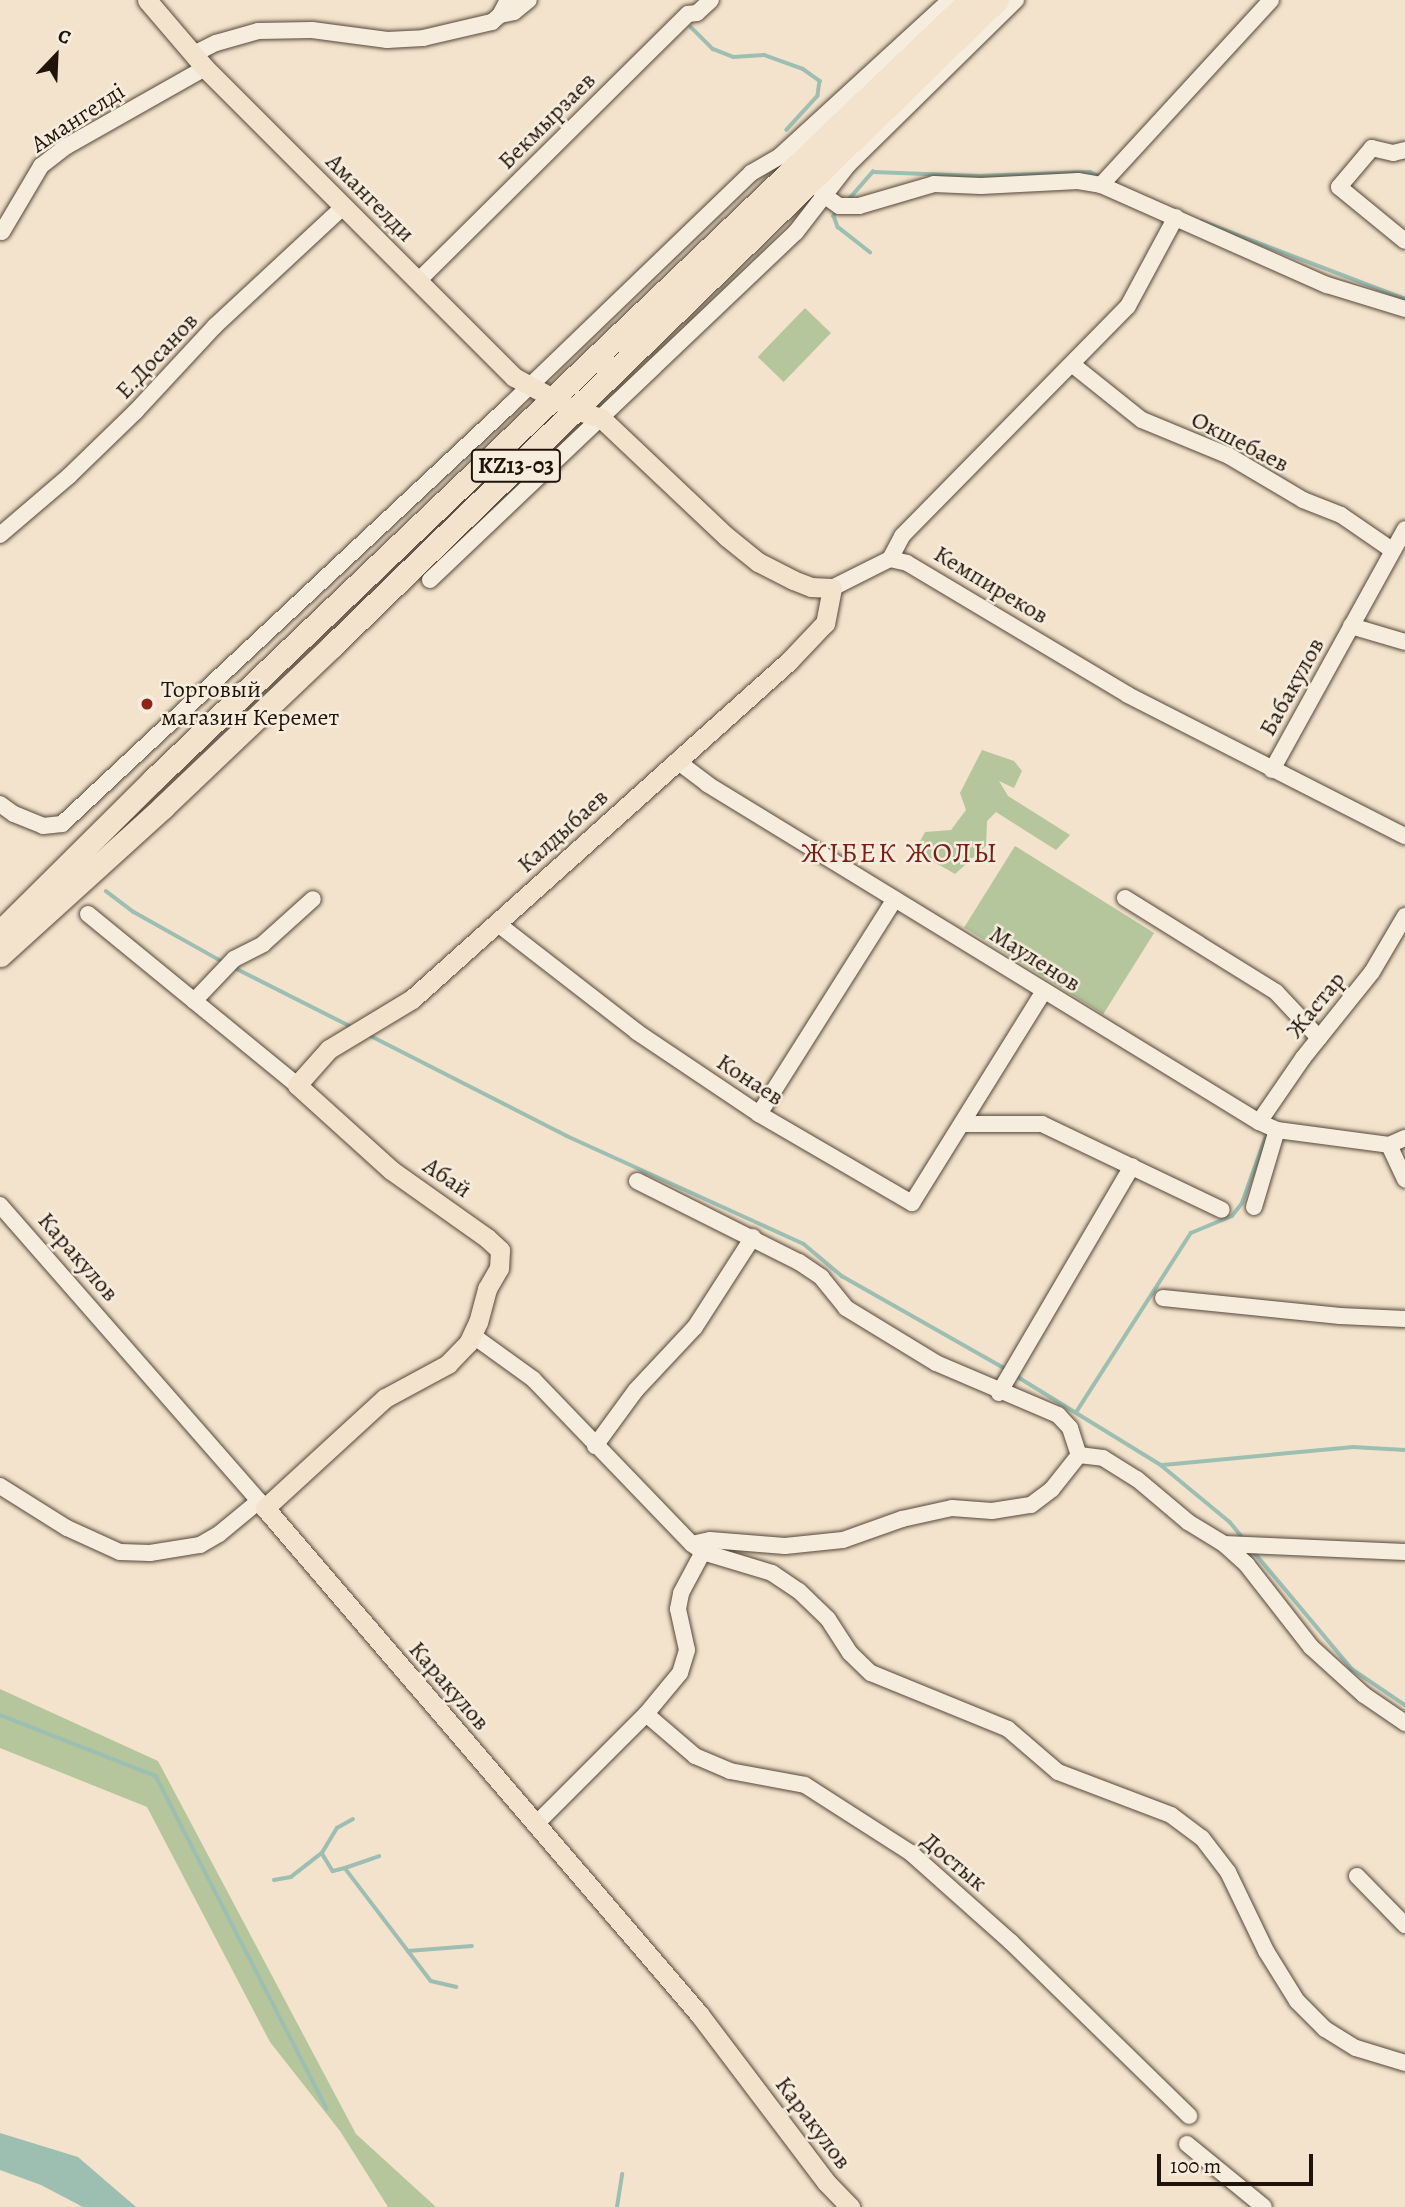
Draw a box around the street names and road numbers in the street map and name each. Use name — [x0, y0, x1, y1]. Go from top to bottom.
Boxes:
street label: Бекмырзаев — [492, 66, 602, 176]
street label: Амангелді — [26, 77, 130, 159]
street label: Амангелди — [320, 148, 420, 248]
street label: Е.Досанов — [110, 307, 204, 405]
street label: Окшебаев — [1186, 405, 1294, 479]
road number: KZ13-03 — [470, 446, 562, 486]
street label: Кемпиреков — [929, 540, 1053, 630]
street label: Бабакулов — [1253, 633, 1331, 741]
street label: Калдыбаев — [512, 783, 614, 879]
street label: Мауленов — [984, 920, 1086, 998]
street label: Жастар — [1280, 966, 1352, 1044]
street label: Конаев — [711, 1048, 789, 1112]
street label: Абай — [418, 1152, 476, 1204]
street label: Каракулов — [32, 1207, 124, 1307]
street label: Каракулов — [403, 1636, 495, 1736]
street label: Достык — [915, 1826, 993, 1898]
street label: Каракулов — [769, 2071, 857, 2175]

